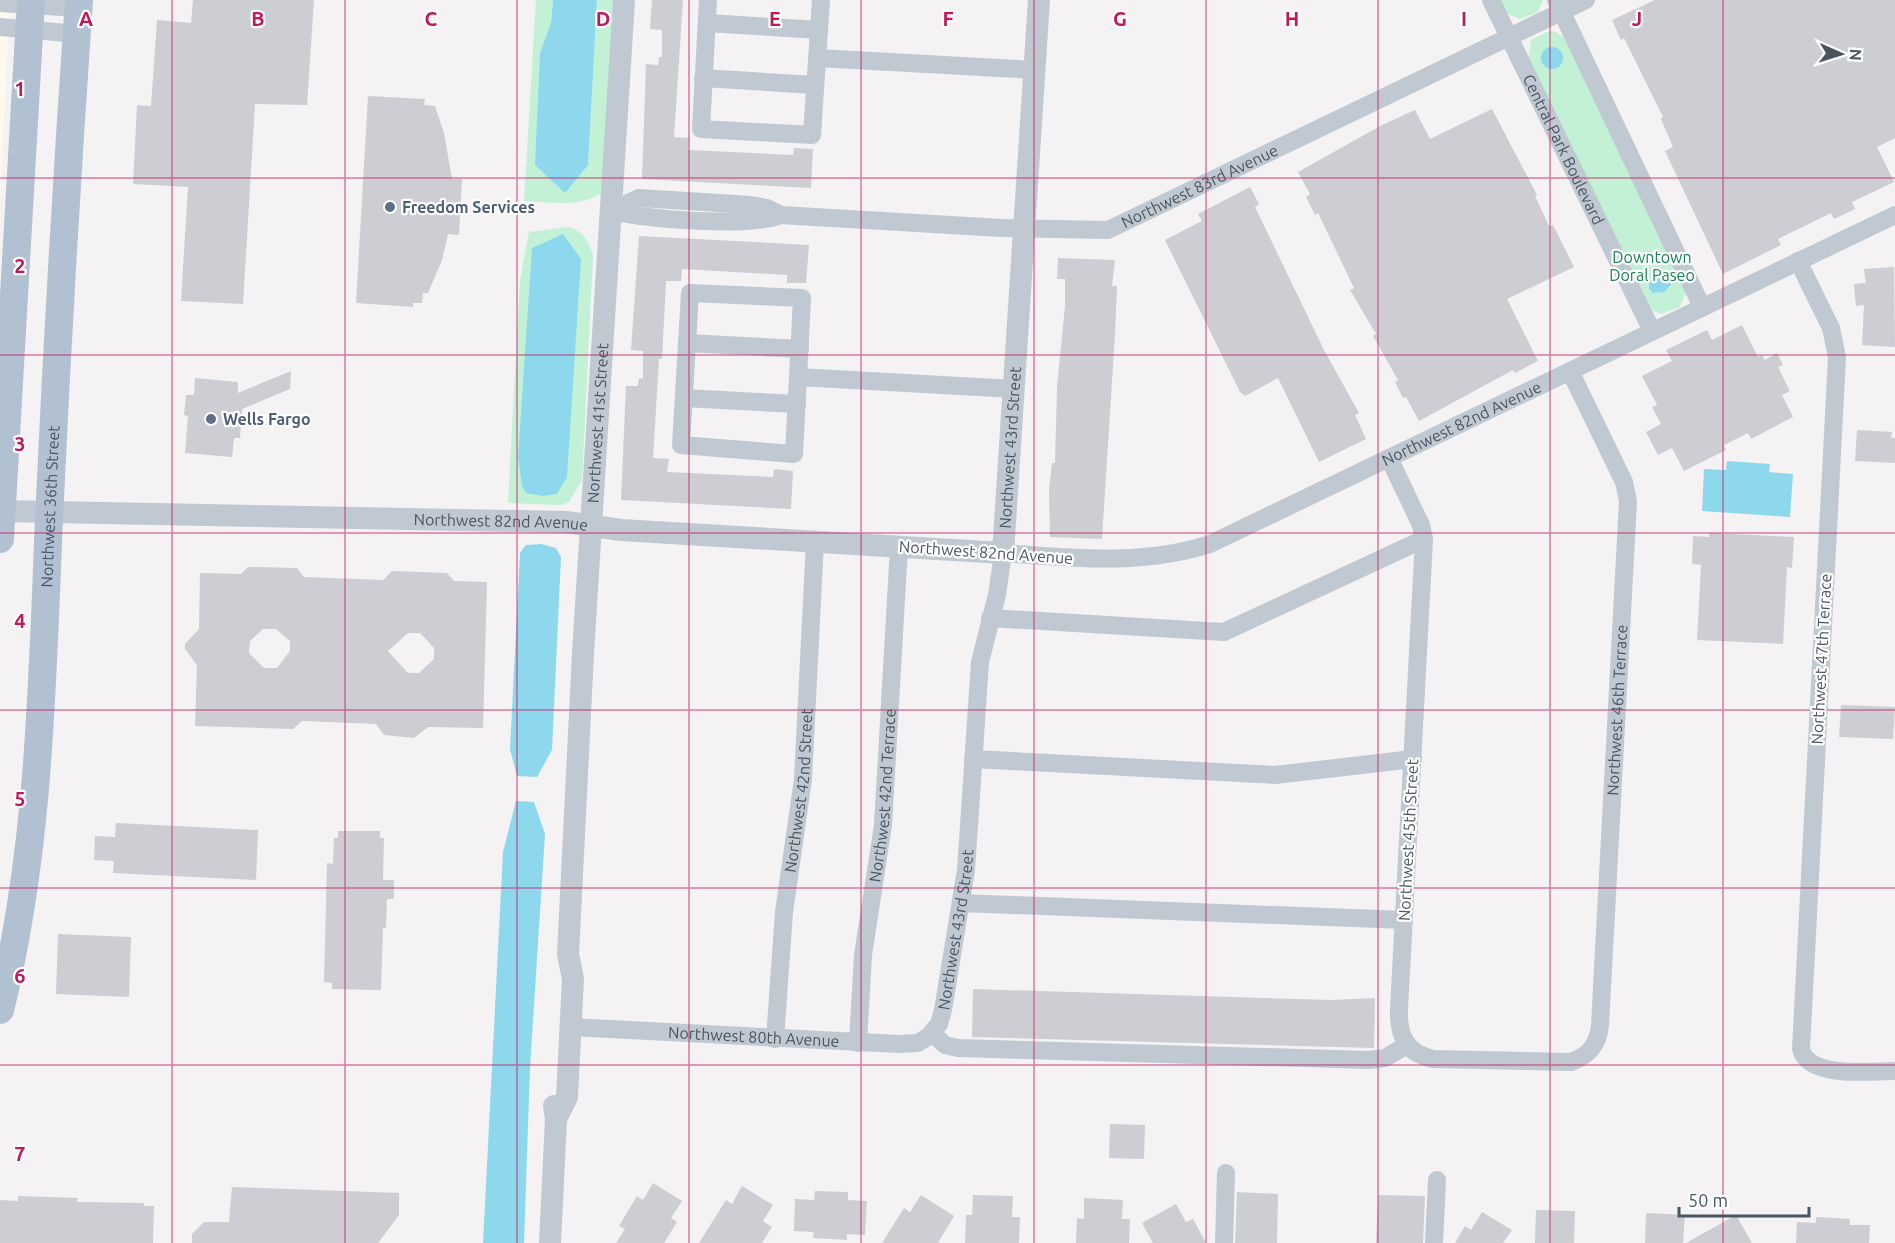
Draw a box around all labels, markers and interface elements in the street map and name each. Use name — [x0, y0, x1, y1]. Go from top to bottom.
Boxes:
text: A — [79, 7, 93, 30]
text: B — [251, 7, 265, 30]
text: C — [425, 7, 438, 30]
text: D — [596, 7, 610, 30]
text: E — [769, 7, 781, 30]
text: F — [942, 7, 954, 30]
text: G — [1113, 7, 1127, 30]
text: H — [1285, 7, 1299, 30]
text: I — [1461, 7, 1467, 30]
text: J — [1632, 7, 1642, 30]
north arrow — [1811, 24, 1871, 84]
text: N — [1847, 48, 1865, 61]
street label: Central Park Boulevard — [1519, 71, 1608, 227]
text: 1 — [14, 77, 26, 100]
street label: Northwest 83rd Avenue — [1118, 141, 1281, 231]
place label: Freedom Services — [402, 198, 535, 216]
marker: Freedom Services — [383, 200, 397, 214]
park label: Downtown Doral Paseo — [1609, 248, 1695, 284]
text: 2 — [14, 254, 26, 277]
street label: Northwest 41st Street — [583, 342, 611, 504]
street label: Northwest 43rd Street — [996, 365, 1024, 529]
street label: Northwest 82nd Avenue — [1379, 377, 1544, 469]
place label: Wells Fargo — [223, 410, 311, 428]
marker: Wells Fargo — [204, 412, 218, 426]
street label: Northwest 36th Street — [37, 424, 63, 588]
text: 3 — [14, 432, 26, 455]
street label: Northwest 82nd Avenue — [413, 510, 589, 534]
street label: Northwest 82nd Avenue — [898, 537, 1074, 567]
street label: Northwest 47th Terrace — [1808, 573, 1834, 745]
text: 4 — [14, 609, 26, 632]
street label: Northwest 46th Terrace — [1603, 624, 1630, 796]
street label: Northwest 42nd Street — [781, 707, 816, 874]
street label: Northwest 42nd Terrace — [865, 708, 899, 884]
street label: Northwest 45th Street — [1395, 758, 1421, 921]
text: 5 — [14, 787, 26, 810]
street label: Northwest 43rd Street — [934, 848, 976, 1011]
text: 6 — [14, 964, 26, 987]
street label: Northwest 80th Avenue — [668, 1023, 840, 1050]
text: 7 — [14, 1142, 26, 1165]
scale bar — [1679, 1180, 1810, 1218]
text: 50 m — [1688, 1190, 1728, 1210]

